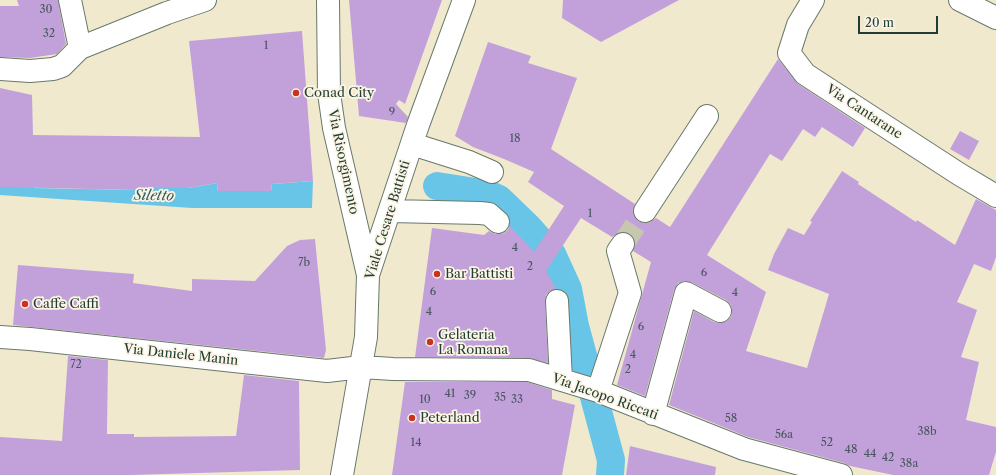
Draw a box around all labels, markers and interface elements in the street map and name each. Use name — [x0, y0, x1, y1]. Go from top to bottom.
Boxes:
house number: 30 — [39, 3, 53, 17]
scale bar — [860, 8, 940, 34]
text: 20 m — [865, 15, 894, 30]
house number: 32 — [43, 27, 55, 41]
house number: 1 — [264, 39, 268, 53]
street label: Via Cantarane — [823, 82, 905, 142]
place label: Conad City — [304, 85, 374, 101]
marker: Conad City — [291, 88, 301, 98]
house number: 9 — [389, 106, 395, 120]
street label: Via Risorgimento — [324, 108, 362, 216]
house number: 18 — [509, 132, 521, 146]
street label: Viale Cesare Battisti — [362, 158, 414, 282]
water label: Siletto — [134, 187, 174, 205]
house number: 1 — [588, 207, 592, 221]
house number: 4 — [512, 241, 518, 255]
house number: 7b — [298, 256, 310, 270]
house number: 2 — [527, 260, 533, 274]
place label: Bar Battisti — [445, 266, 513, 282]
house number: 6 — [701, 266, 707, 280]
marker: Bar Battisti — [432, 269, 442, 279]
house number: 6 — [430, 285, 436, 299]
house number: 4 — [732, 286, 738, 300]
place label: Caffe Caffi — [33, 296, 99, 312]
marker: Caffe Caffi — [20, 299, 30, 309]
house number: 4 — [426, 305, 432, 319]
house number: 6 — [638, 320, 644, 334]
place label: Gelateria La Romana — [438, 327, 508, 358]
marker: Gelateria La Romana — [425, 337, 435, 347]
street label: Via Daniele Manin — [123, 341, 239, 369]
house number: 4 — [630, 348, 636, 362]
house number: 72 — [70, 358, 82, 372]
house number: 2 — [625, 363, 631, 377]
street label: Via Jacopo Riccati — [550, 371, 660, 423]
house number: 41 — [445, 387, 455, 401]
house number: 39 — [464, 389, 476, 403]
house number: 35 — [494, 391, 506, 405]
house number: 10 — [419, 393, 431, 407]
house number: 33 — [511, 393, 523, 407]
place label: Peterland — [420, 410, 480, 426]
house number: 58 — [725, 412, 737, 426]
marker: Peterland — [407, 413, 417, 423]
house number: 38b — [917, 425, 937, 439]
house number: 56a — [775, 428, 793, 442]
house number: 14 — [411, 436, 421, 450]
house number: 52 — [821, 436, 833, 450]
house number: 48 — [845, 443, 857, 457]
house number: 44 — [864, 447, 876, 461]
house number: 42 — [882, 451, 894, 465]
house number: 38a — [900, 457, 918, 471]

